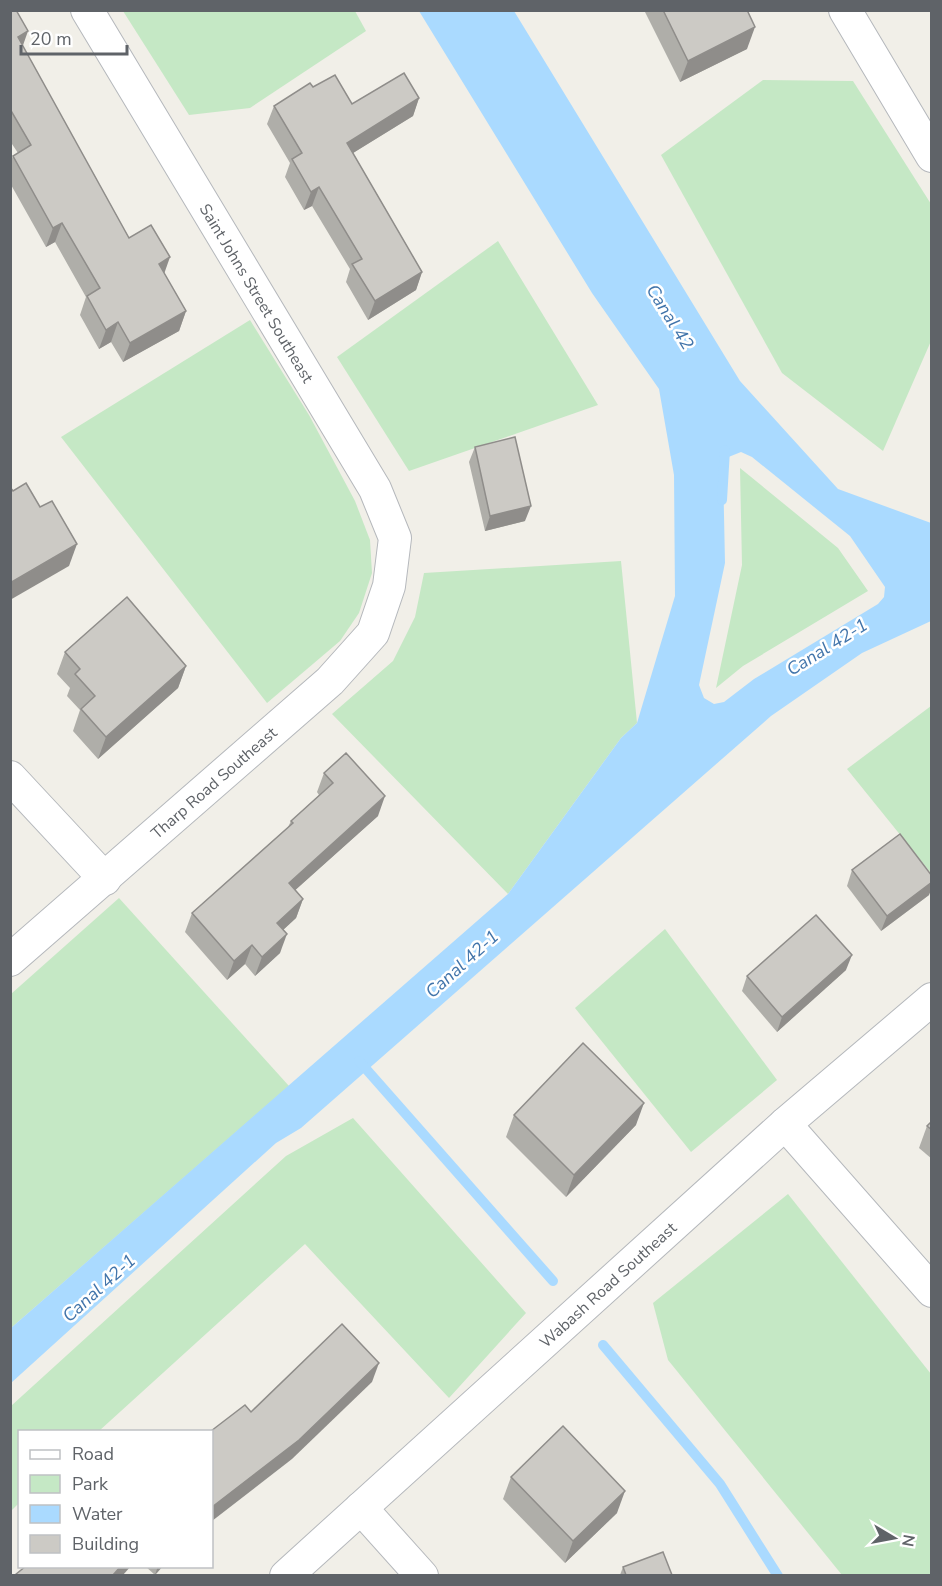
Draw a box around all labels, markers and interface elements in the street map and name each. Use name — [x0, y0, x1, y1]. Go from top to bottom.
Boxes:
scale bar — [21, 18, 128, 56]
text: 20 m — [30, 27, 72, 51]
street label: Saint Johns Street Southeast — [194, 200, 319, 387]
water label: Canal 42 — [641, 280, 700, 354]
water label: Canal 42-1 — [782, 613, 872, 681]
street label: Tharp Road Southeast — [146, 722, 282, 844]
water label: Canal 42-1 — [420, 925, 504, 1003]
street label: Wabash Road Southeast — [535, 1217, 682, 1353]
water label: Canal 42-1 — [57, 1249, 141, 1327]
legend — [18, 1430, 213, 1568]
text: Road — [72, 1442, 114, 1466]
text: Park — [72, 1472, 109, 1496]
text: Water — [72, 1502, 123, 1526]
north arrow — [864, 1508, 924, 1568]
text: Building — [72, 1532, 139, 1556]
text: N — [896, 1533, 920, 1548]

